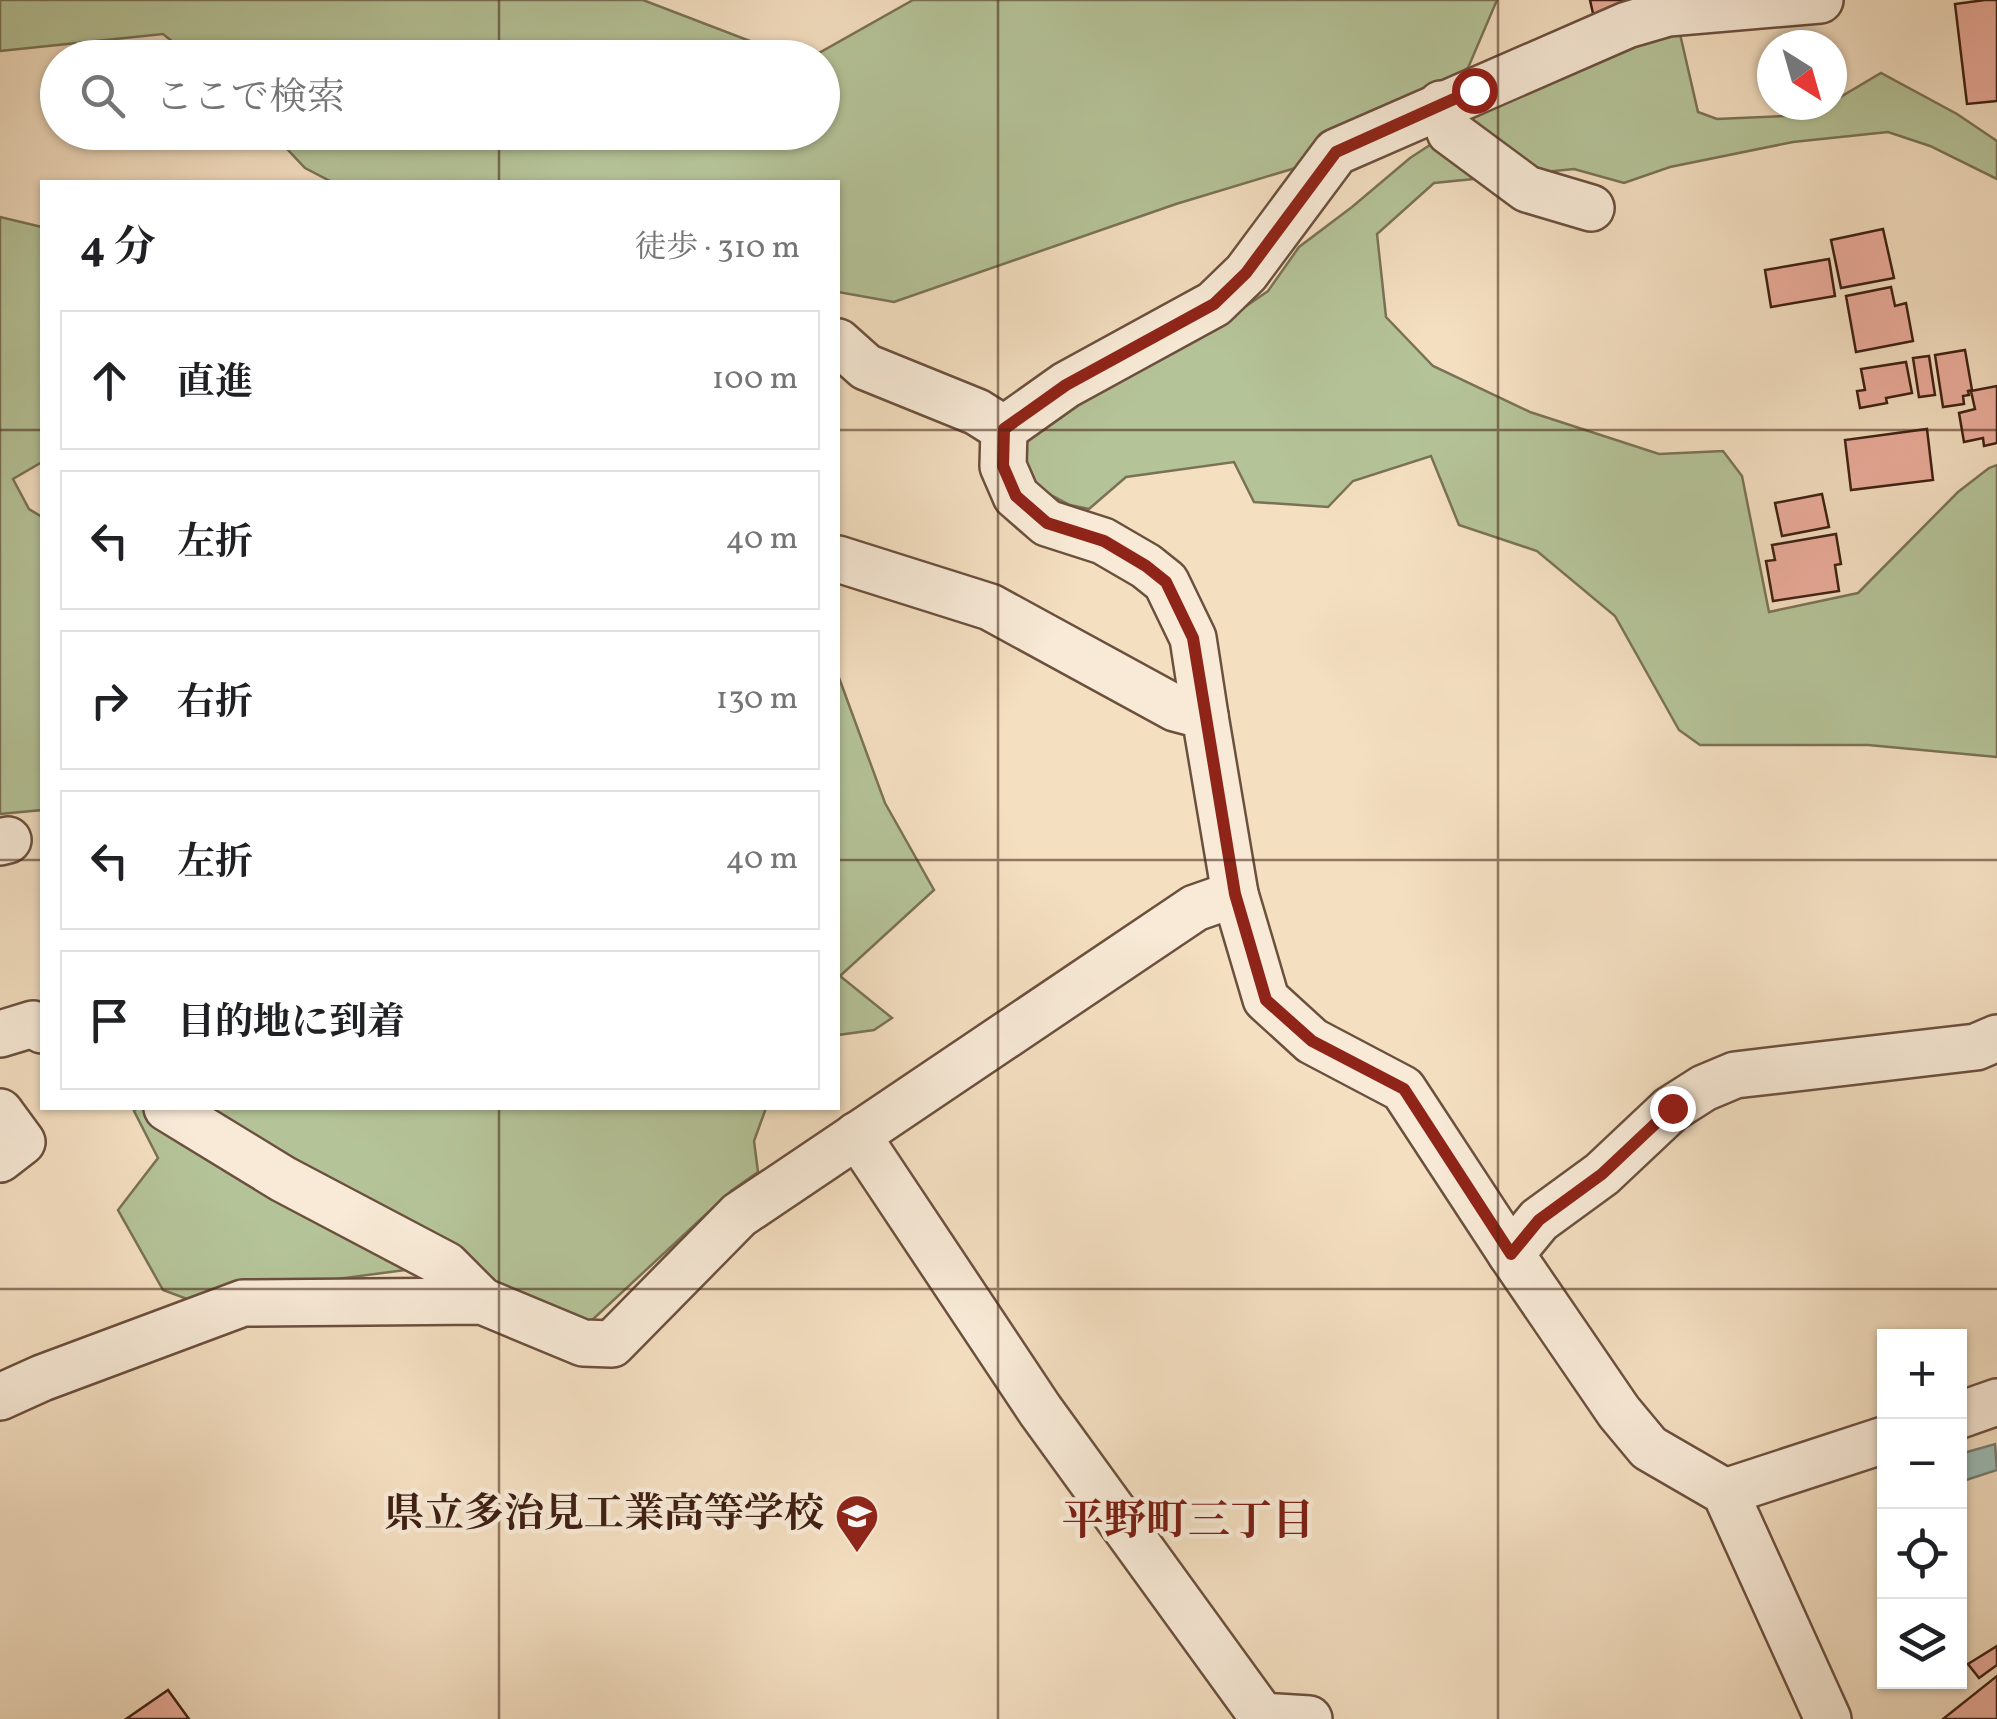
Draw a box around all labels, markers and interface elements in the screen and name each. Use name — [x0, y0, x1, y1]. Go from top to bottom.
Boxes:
north arrow — [1757, 30, 1847, 120]
search box — [40, 40, 840, 150]
icon: search — [75, 68, 130, 123]
route start — [1452, 68, 1498, 114]
text: ここで検索 — [155, 73, 345, 126]
text: 4 分 — [80, 220, 156, 279]
text: 徒歩 · 310 m — [634, 227, 800, 271]
icon: ahead — [82, 353, 137, 408]
text: 直進 — [177, 358, 253, 411]
text: 100 m — [712, 358, 798, 402]
icon: left — [82, 513, 137, 568]
text: 左折 — [177, 518, 253, 571]
text: 40 m — [726, 518, 798, 562]
icon: right — [82, 673, 137, 728]
text: 右折 — [177, 678, 253, 731]
text: 130 m — [716, 678, 798, 722]
icon: left — [82, 833, 137, 888]
text: 左折 — [177, 838, 253, 891]
text: 40 m — [726, 838, 798, 882]
icon: arrive — [82, 993, 137, 1048]
text: 目的地に到着 — [177, 998, 405, 1051]
route end — [1650, 1086, 1696, 1132]
map controls — [1877, 1329, 1967, 1689]
button: + — [1877, 1329, 1967, 1419]
button: − — [1877, 1419, 1967, 1509]
place label: 県立多治見工業高等学校 — [384, 1488, 824, 1544]
school or university icon: 県立多治見工業高等学校 — [834, 1493, 880, 1554]
district label: 平野町三丁目 — [1062, 1494, 1314, 1553]
button: locate — [1877, 1509, 1967, 1599]
button: layers — [1877, 1599, 1967, 1689]

